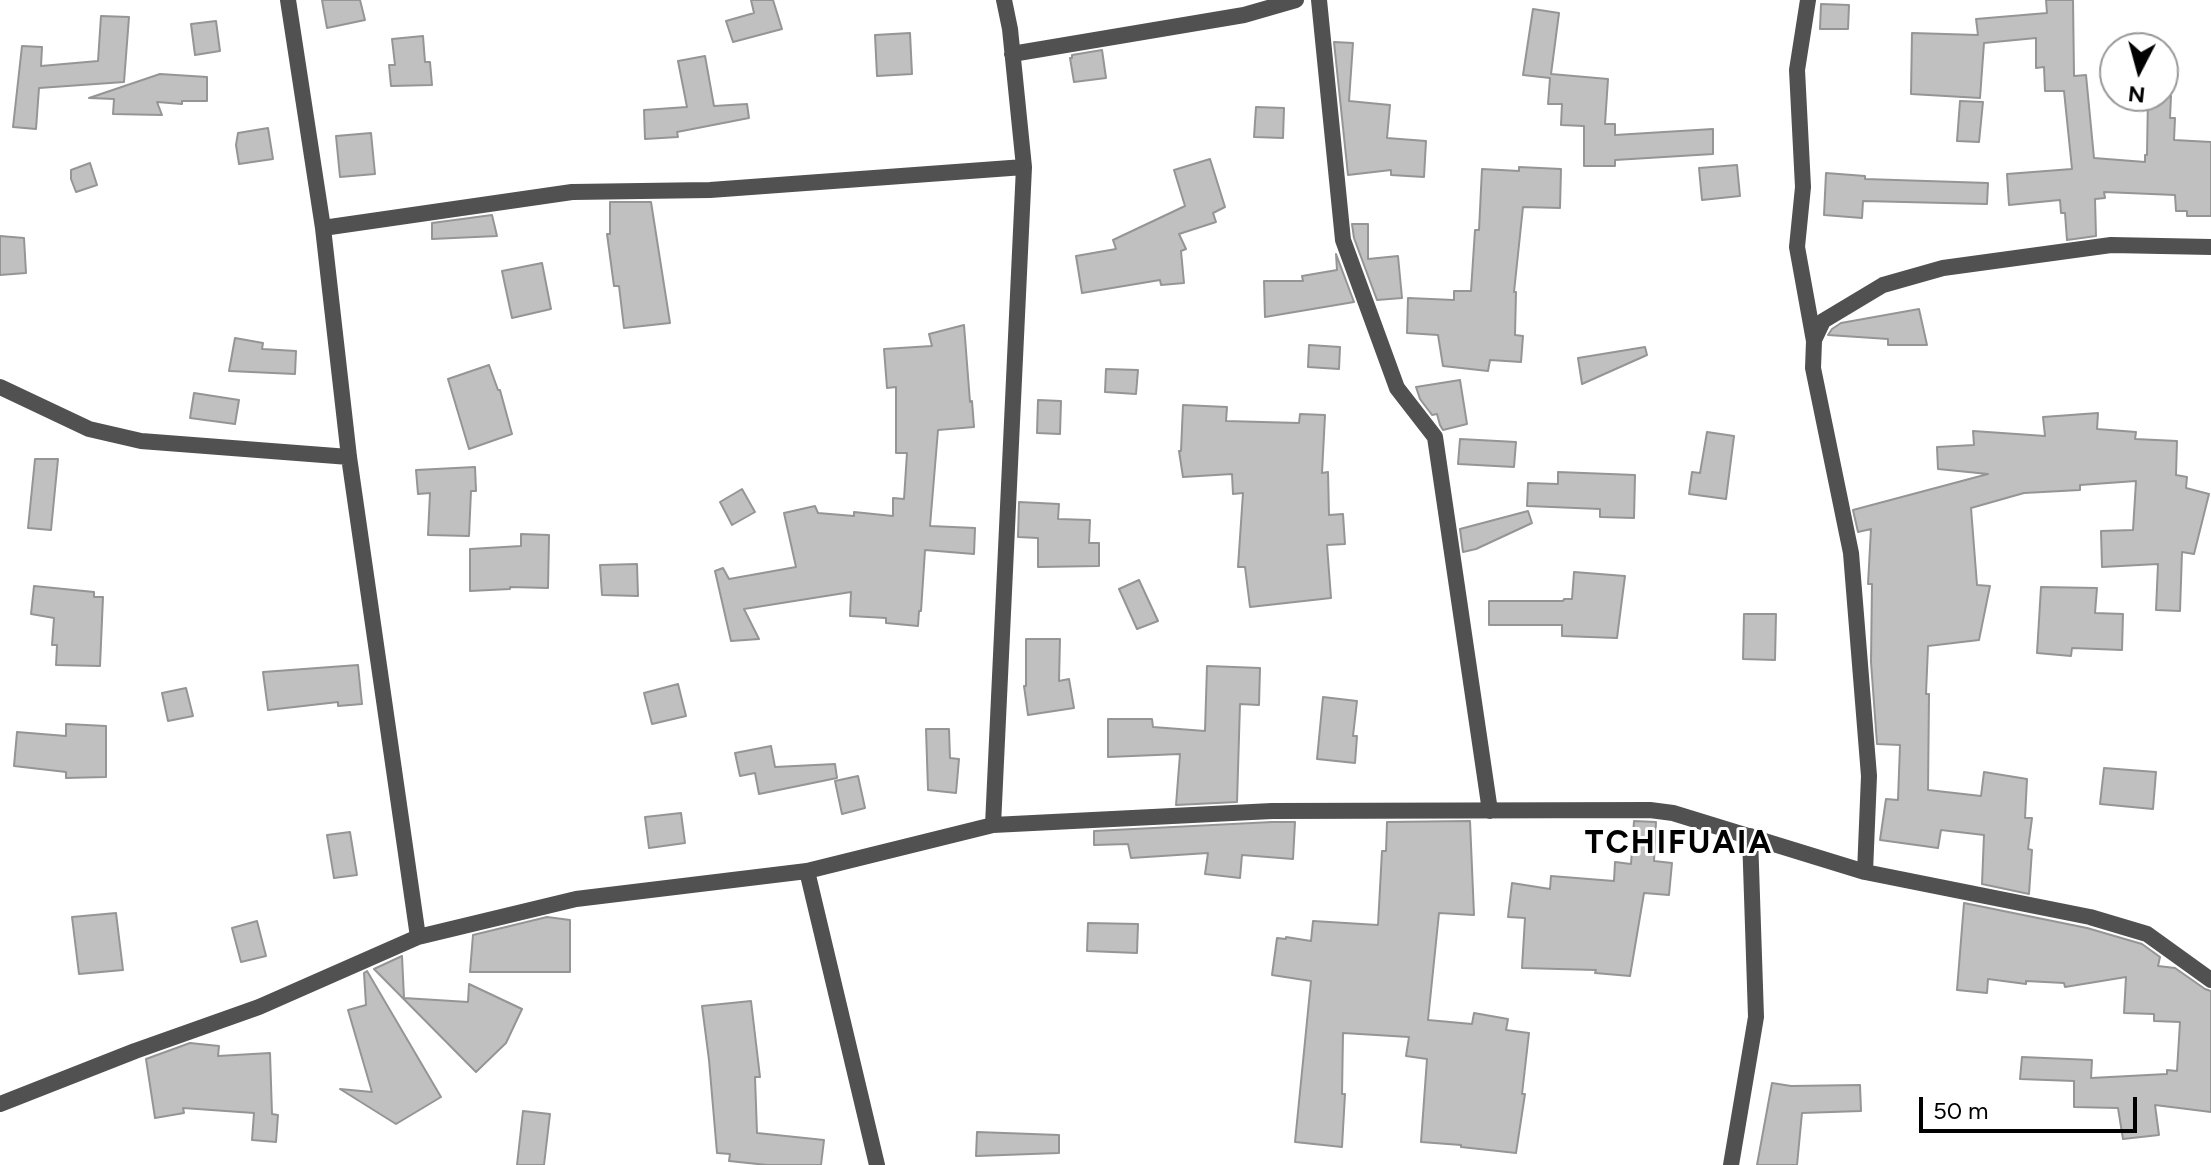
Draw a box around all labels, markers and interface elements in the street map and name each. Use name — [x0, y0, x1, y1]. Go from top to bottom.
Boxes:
north arrow — [2099, 32, 2179, 112]
text: N — [2127, 80, 2147, 109]
district label: TCHIFUAIA — [1585, 825, 1773, 863]
scale bar — [1923, 1081, 2141, 1131]
text: 50 m — [1933, 1096, 1989, 1125]

